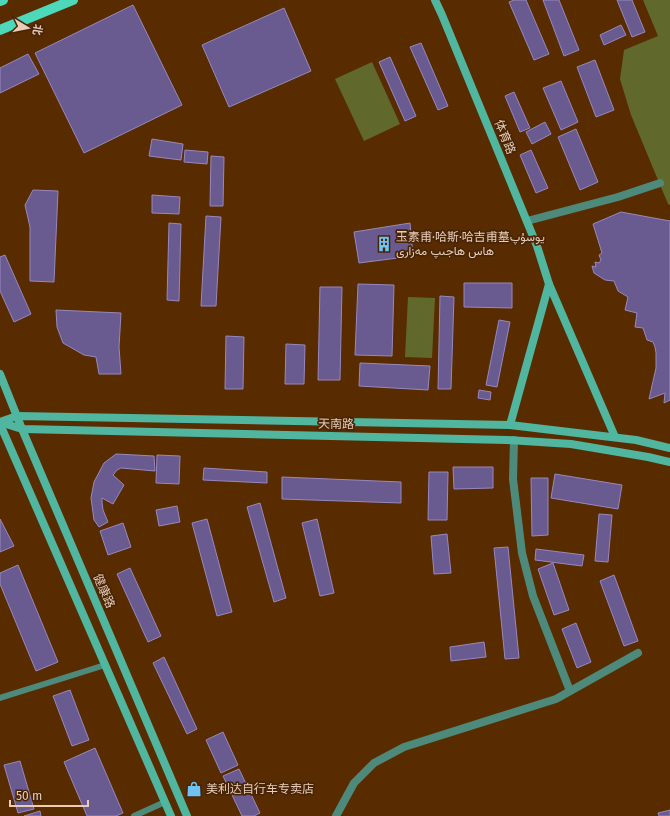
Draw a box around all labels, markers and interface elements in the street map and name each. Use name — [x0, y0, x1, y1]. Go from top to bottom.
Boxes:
north arrow — [8, 8, 48, 48]
text: 北 — [30, 23, 45, 36]
street label: 体育路 — [492, 118, 518, 156]
place label: 玉素甫·哈斯·哈吉甫墓يوسۇپ ھاس ھاجىپ مەزارى — [396, 230, 545, 259]
building icon: 玉素甫·哈斯·哈吉甫墓يوسۇپ ھاس ھاجىپ مەزارى — [375, 235, 393, 253]
street label: 天南路 — [318, 417, 354, 431]
street label: 健康路 — [91, 572, 117, 610]
shop icon: 美利达自行车专卖店 — [185, 780, 203, 798]
scale bar — [10, 782, 88, 808]
place label: 美利达自行车专卖店 — [206, 782, 314, 796]
text: 50 m — [16, 789, 42, 803]

